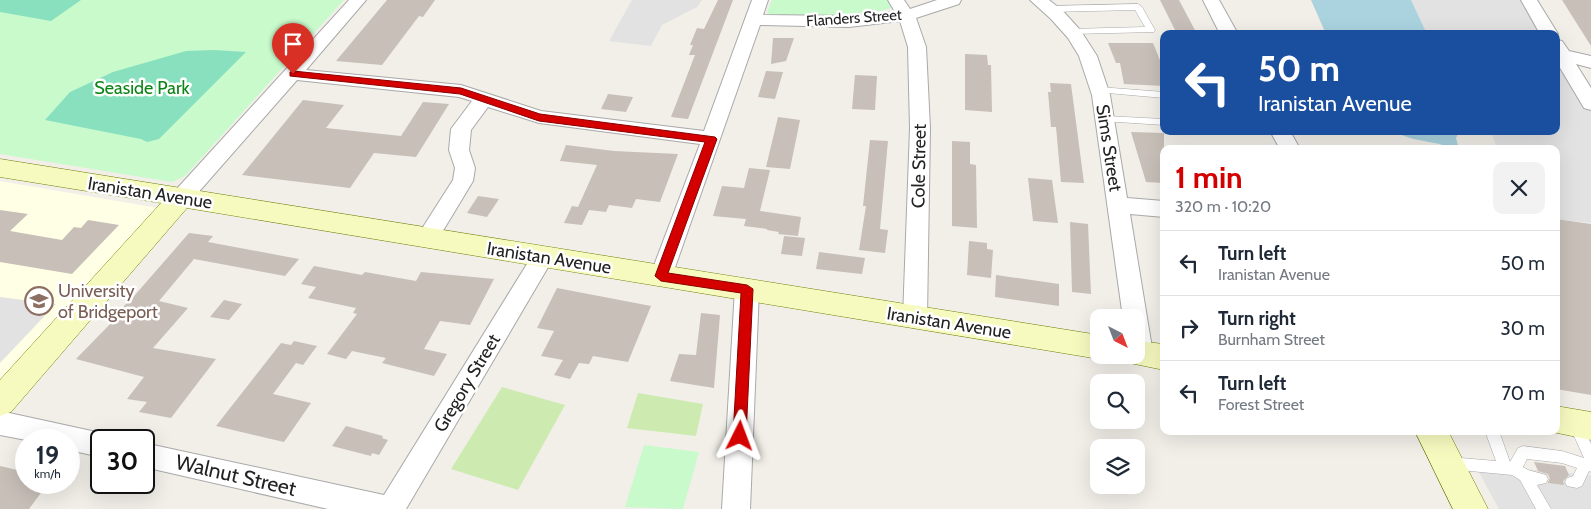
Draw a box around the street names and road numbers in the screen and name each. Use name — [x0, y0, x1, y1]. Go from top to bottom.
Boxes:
street label: Flanders Street — [806, 6, 902, 30]
street label: Sims Street — [1091, 103, 1127, 193]
street label: Cole Street — [907, 124, 931, 208]
street label: Iranistan Avenue — [86, 172, 214, 214]
street label: Iranistan Avenue — [485, 237, 613, 279]
street label: Iranistan Avenue — [885, 302, 1013, 344]
street label: Gregory Street — [429, 330, 505, 436]
street label: Walnut Street — [173, 449, 299, 501]

